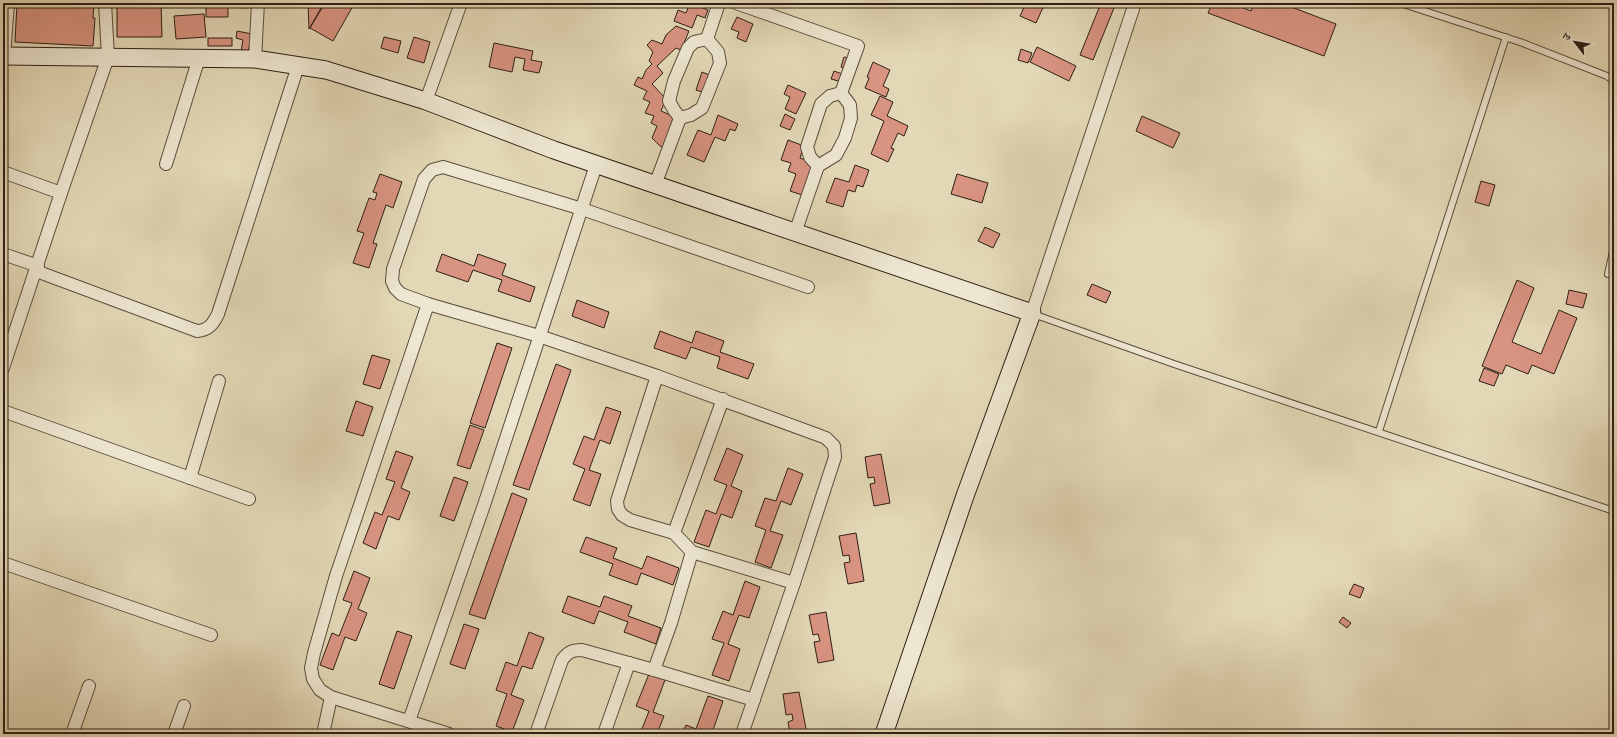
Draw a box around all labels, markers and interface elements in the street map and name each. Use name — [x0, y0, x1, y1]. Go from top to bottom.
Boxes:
north arrow — [1555, 22, 1595, 62]
text: उ — [1561, 31, 1575, 44]

